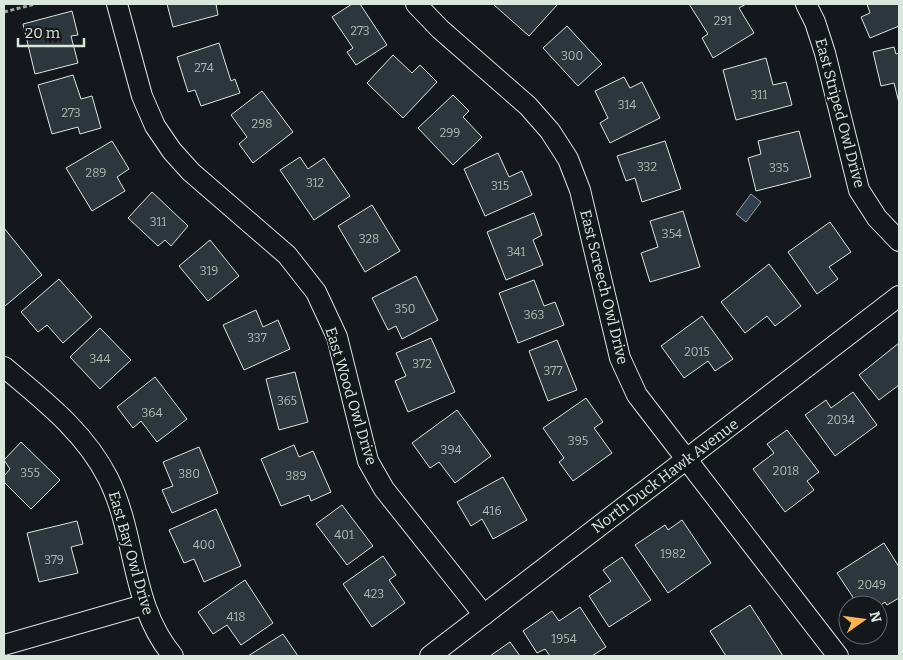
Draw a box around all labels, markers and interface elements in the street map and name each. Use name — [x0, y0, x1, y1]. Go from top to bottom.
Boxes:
house number: 291 — [714, 14, 732, 28]
scale bar — [18, 15, 84, 47]
text: 20 m — [25, 24, 61, 42]
house number: 273 — [350, 24, 370, 38]
street label: East Striped Owl Drive — [811, 36, 869, 190]
house number: 300 — [561, 49, 583, 63]
house number: 274 — [194, 61, 214, 75]
house number: 311 — [751, 88, 767, 102]
house number: 314 — [618, 98, 636, 112]
house number: 273 — [61, 106, 81, 120]
house number: 298 — [252, 117, 272, 131]
house number: 299 — [440, 126, 460, 140]
house number: 332 — [637, 160, 657, 174]
house number: 335 — [769, 161, 789, 175]
house number: 289 — [86, 166, 106, 180]
house number: 312 — [306, 176, 324, 190]
house number: 315 — [491, 179, 509, 193]
street label: East Screech Owl Drive — [576, 208, 632, 366]
house number: 311 — [150, 215, 166, 229]
house number: 354 — [662, 227, 682, 241]
house number: 328 — [359, 232, 379, 246]
house number: 341 — [507, 245, 525, 259]
house number: 319 — [200, 264, 218, 278]
house number: 350 — [395, 302, 415, 316]
house number: 363 — [524, 308, 544, 322]
street label: East Wood Owl Drive — [321, 325, 381, 467]
house number: 337 — [247, 331, 267, 345]
house number: 2015 — [684, 345, 710, 359]
house number: 344 — [90, 352, 110, 366]
house number: 372 — [412, 357, 432, 371]
house number: 377 — [544, 364, 562, 378]
house number: 365 — [277, 394, 297, 408]
house number: 364 — [142, 406, 162, 420]
house number: 2034 — [827, 413, 855, 427]
street label: North Duck Hawk Avenue — [588, 415, 742, 537]
house number: 395 — [568, 434, 588, 448]
house number: 394 — [441, 443, 461, 457]
house number: 2018 — [773, 464, 799, 478]
house number: 355 — [20, 466, 40, 480]
house number: 380 — [178, 467, 200, 481]
house number: 389 — [285, 469, 307, 483]
street label: East Bay Owl Drive — [105, 489, 157, 617]
house number: 416 — [483, 504, 501, 518]
house number: 401 — [334, 528, 354, 542]
house number: 400 — [193, 538, 215, 552]
house number: 1982 — [660, 547, 686, 561]
house number: 379 — [44, 553, 64, 567]
house number: 2049 — [858, 578, 886, 592]
house number: 423 — [364, 587, 384, 601]
north arrow — [838, 595, 888, 645]
house number: 418 — [226, 610, 246, 624]
text: N — [866, 610, 885, 624]
house number: 1954 — [551, 632, 577, 646]

